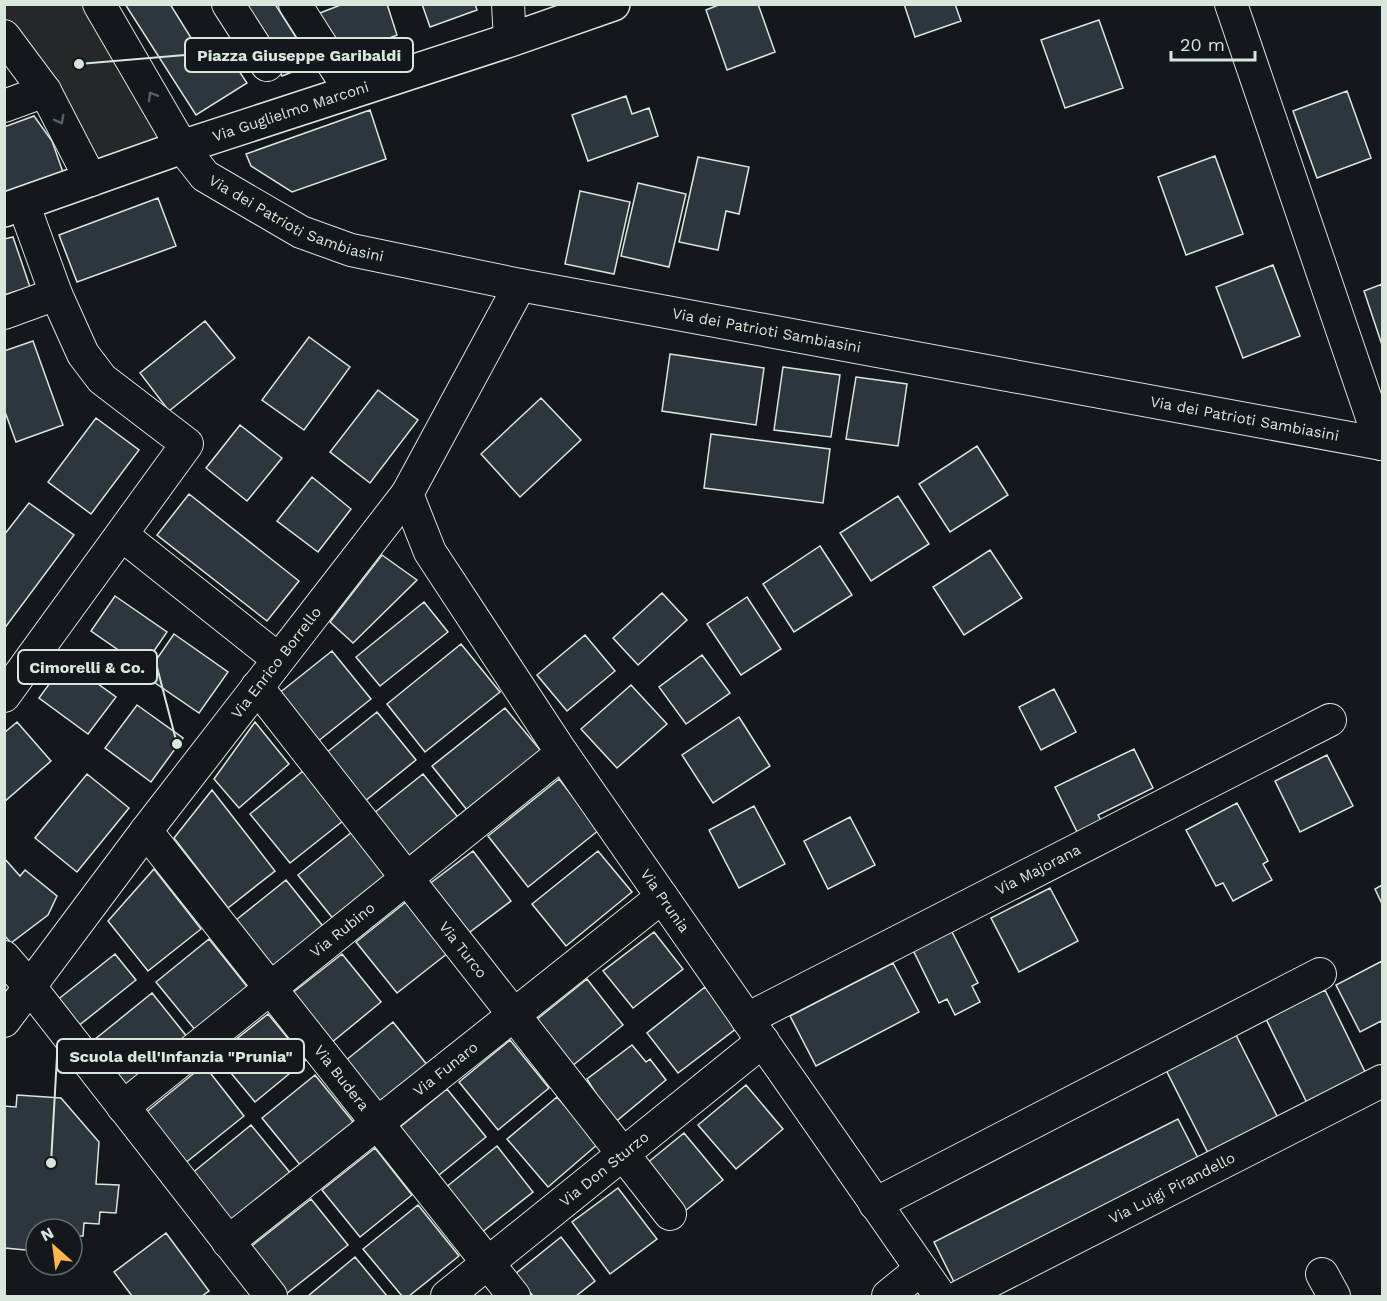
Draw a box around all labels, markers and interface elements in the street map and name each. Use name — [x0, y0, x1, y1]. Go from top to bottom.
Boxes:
scale bar — [1171, 24, 1255, 62]
text: 20 m — [1180, 34, 1225, 55]
callout: Piazza Giuseppe Garibaldi — [185, 38, 413, 72]
text: Piazza Giuseppe Garibaldi — [197, 46, 401, 65]
street label: Via Guglielmo Marconi — [210, 78, 371, 145]
one-way arrow — [148, 92, 159, 102]
one-way arrow — [52, 114, 64, 125]
street label: Via dei Patrioti Sambiasini — [205, 171, 385, 266]
street label: Via dei Patrioti Sambiasini — [671, 304, 862, 357]
street label: Via dei Patrioti Sambiasini — [1149, 392, 1340, 445]
street label: Via Enrico Borrello — [227, 603, 325, 722]
callout: Cimorelli & Co. — [18, 650, 157, 684]
text: Cimorelli & Co. — [29, 658, 145, 677]
street label: Via Majorana — [992, 840, 1084, 899]
street label: Via Prunia — [637, 866, 694, 936]
street label: Via Rubino — [307, 899, 378, 961]
street label: Via Turco — [435, 918, 491, 982]
street label: Via Funaro — [410, 1038, 482, 1100]
callout: Scuola dell'Infanzia "Prunia" — [57, 1039, 304, 1073]
street label: Via Budera — [310, 1042, 373, 1115]
text: Scuola dell'Infanzia "Prunia" — [69, 1047, 293, 1066]
street label: Via Don Sturzo — [556, 1128, 652, 1211]
street label: Via Luigi Pirandello — [1106, 1149, 1238, 1228]
north arrow — [24, 1217, 84, 1277]
text: N — [37, 1223, 57, 1245]

